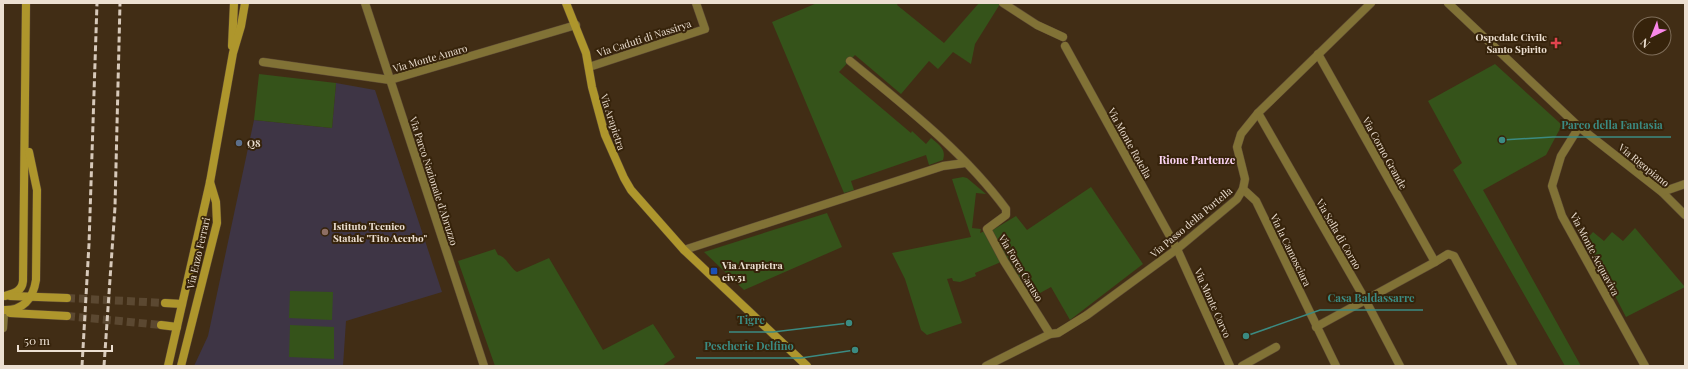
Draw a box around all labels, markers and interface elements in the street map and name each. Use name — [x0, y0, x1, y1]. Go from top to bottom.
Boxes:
street label: Via Caduti di Nassirya — [594, 16, 693, 60]
north arrow — [1632, 16, 1672, 56]
place label: Ospedale Civile Santo Spirito — [1475, 30, 1547, 56]
text: N — [1637, 35, 1653, 52]
marker: Ospedale Civile Santo Spirito — [1550, 37, 1562, 49]
street label: Via Monte Amaro — [390, 41, 469, 76]
street label: Via Arapietra — [597, 91, 629, 152]
street label: Via Monte Rotella — [1104, 104, 1155, 181]
street label: Via Parco Nazionale d'Abruzzo — [406, 114, 462, 248]
street label: Via Corno Grande — [1359, 114, 1411, 192]
callout: Parco della Fantasia — [1553, 114, 1671, 137]
text: Parco della Fantasia — [1561, 117, 1663, 132]
place label: Q8 — [247, 136, 261, 150]
marker: Q8 — [234, 138, 244, 148]
street label: Via Rigopiano — [1615, 140, 1673, 190]
district label: Rione Partenze — [1159, 152, 1236, 167]
street label: Via Passo della Portella — [1146, 184, 1235, 261]
street label: Via Sella di Corno — [1313, 195, 1365, 272]
street label: Via Monte Acquaviva — [1567, 209, 1623, 298]
street label: Via la Camosciara — [1267, 210, 1315, 289]
street label: Via Enzo Ferrari — [183, 216, 213, 291]
place label: Istituto Tecnico Statale "Tito Acerbo" — [333, 219, 427, 245]
marker: Istituto Tecnico Statale "Tito Acerbo" — [320, 227, 330, 237]
street label: Via Forca Caruso — [995, 231, 1047, 305]
place label: Via Arapietra civ.51 — [721, 258, 784, 284]
street label: Via Monte Corvo — [1191, 265, 1235, 340]
marker: Via Arapietra civ.51 — [709, 266, 719, 276]
callout: Casa Baldassarre — [1320, 287, 1423, 310]
text: Casa Baldassarre — [1328, 290, 1415, 305]
callout: Tigre — [729, 309, 773, 332]
text: Tigre — [737, 312, 765, 327]
scale bar — [18, 327, 112, 353]
text: 50 m — [24, 332, 50, 348]
callout: Pescherie Delfino — [696, 335, 801, 358]
text: Pescherie Delfino — [704, 338, 794, 353]

